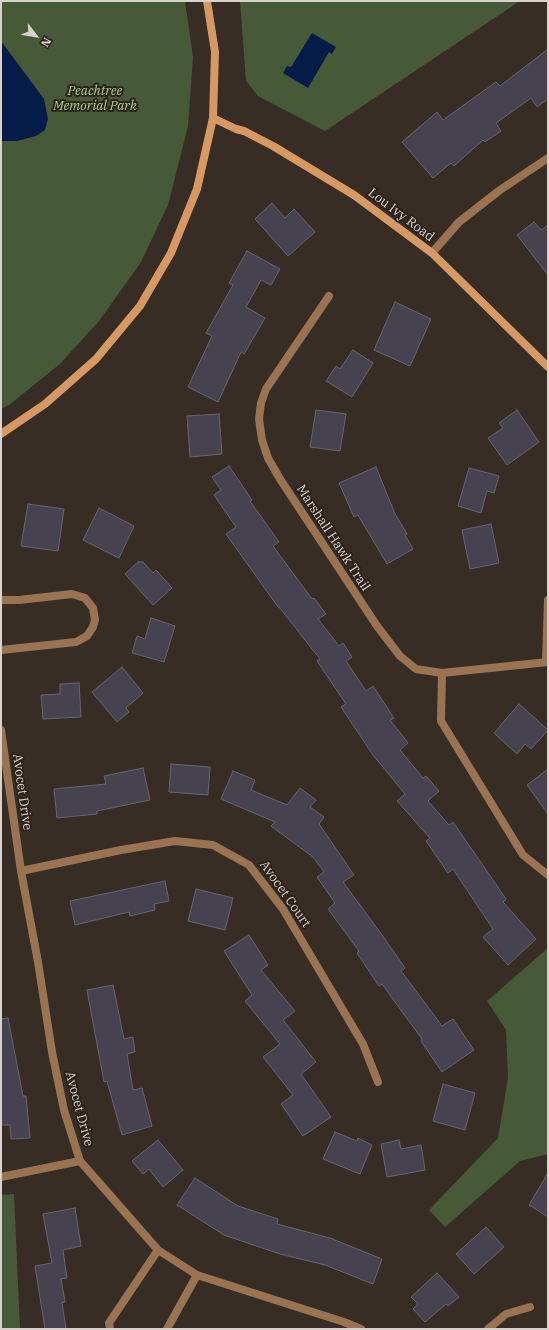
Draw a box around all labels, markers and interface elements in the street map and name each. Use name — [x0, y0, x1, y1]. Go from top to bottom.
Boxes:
north arrow — [16, 16, 56, 56]
text: N — [38, 35, 55, 50]
park label: Peachtree Memorial Park — [53, 83, 137, 114]
street label: Lou Ivy Road — [365, 185, 437, 245]
street label: Marshall Hawk Trail — [293, 482, 373, 594]
street label: Avocet Drive — [9, 753, 35, 831]
street label: Avocet Court — [256, 858, 314, 930]
street label: Avocet Drive — [62, 1070, 96, 1148]

